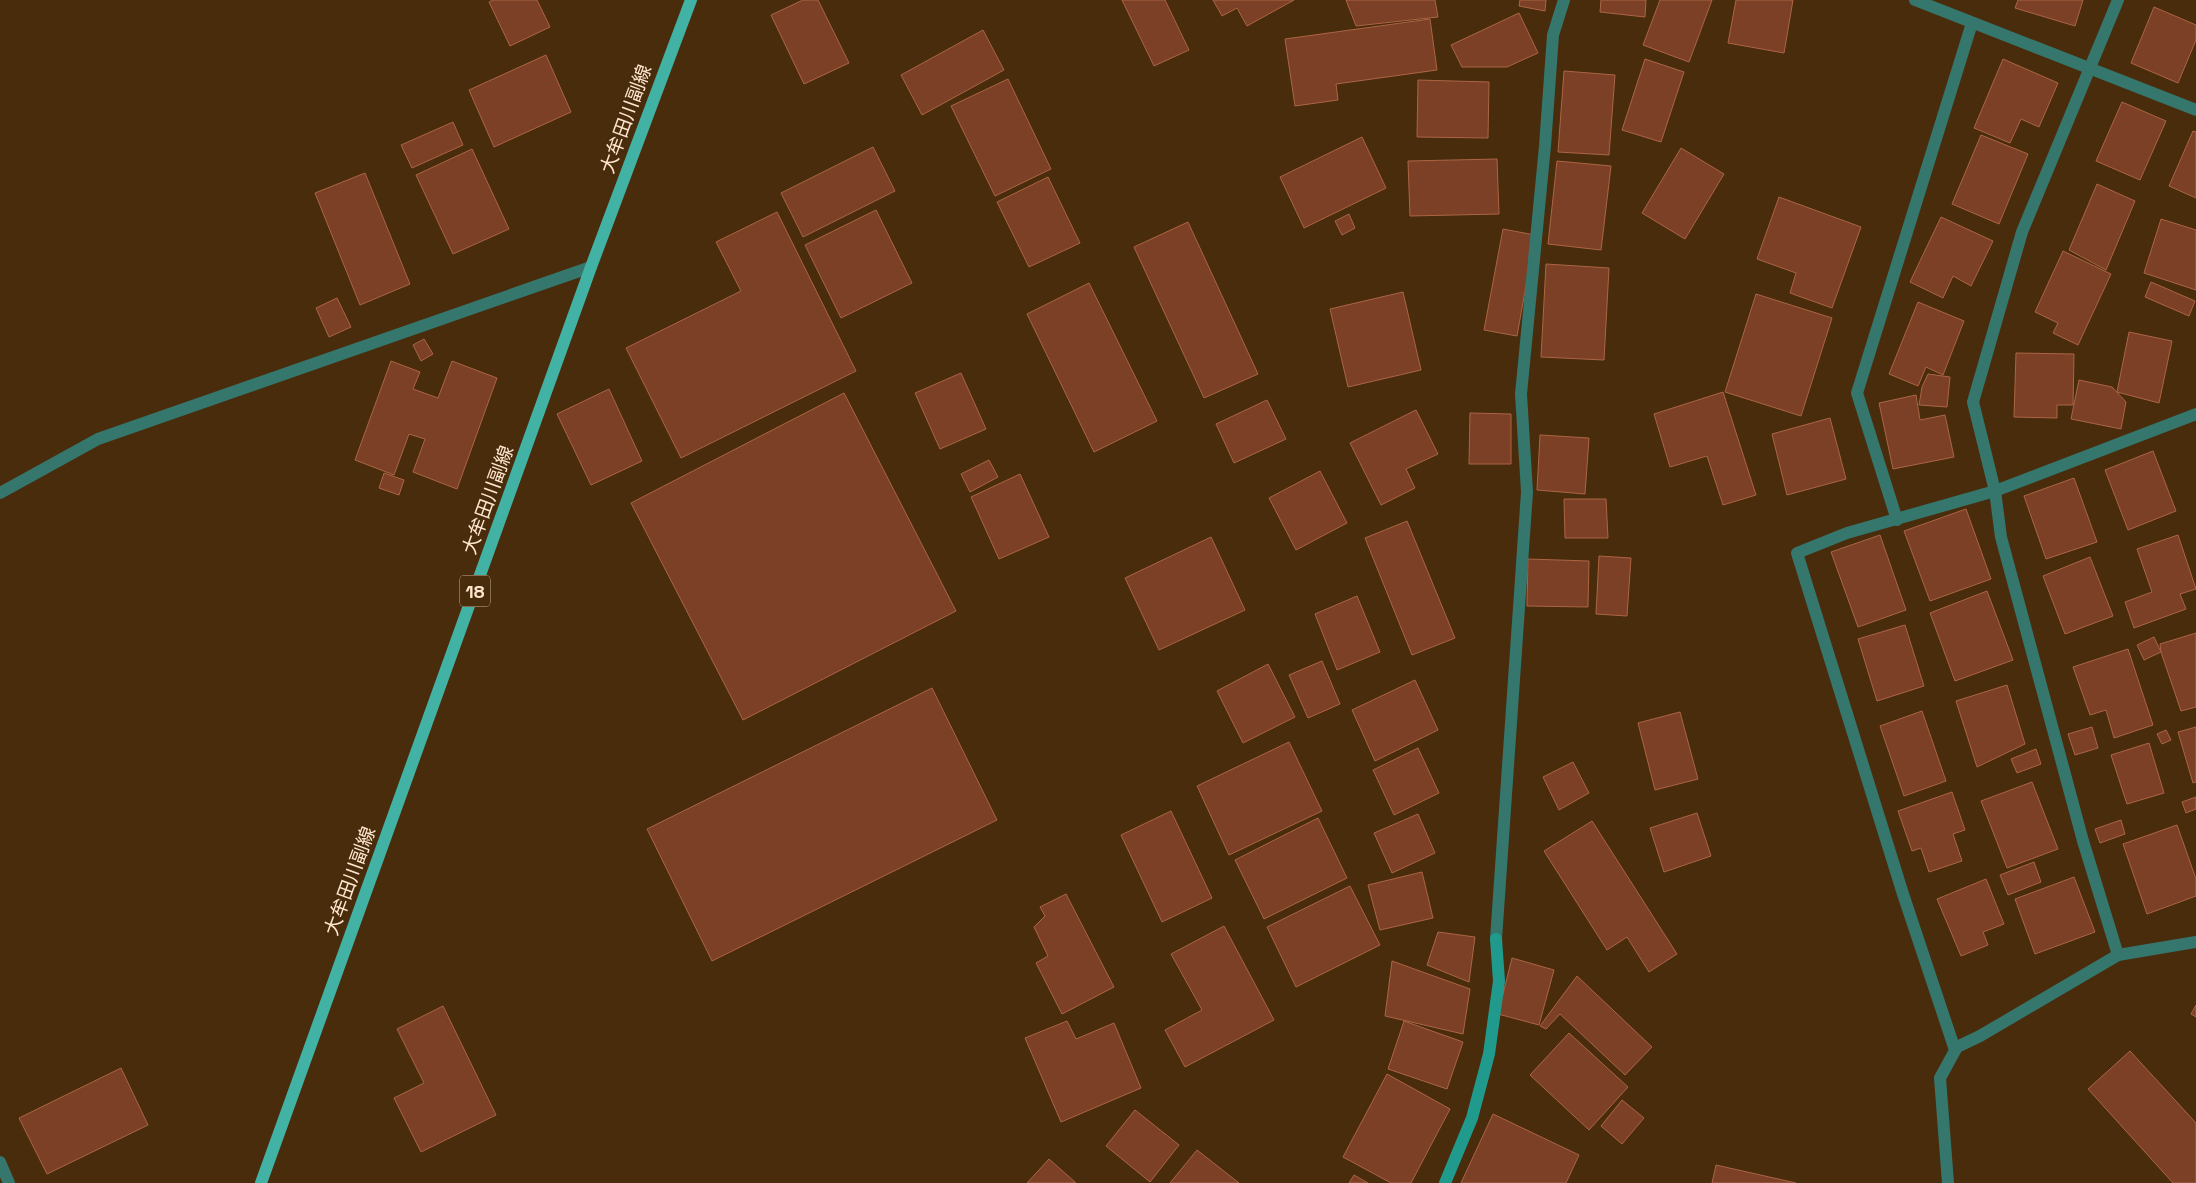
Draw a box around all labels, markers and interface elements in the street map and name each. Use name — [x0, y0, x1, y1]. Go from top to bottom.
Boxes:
street label: 大牟田川副線 — [595, 61, 657, 177]
street label: 大牟田川副線 — [457, 442, 519, 558]
road number: 18 — [460, 576, 490, 606]
street label: 大牟田川副線 — [319, 823, 381, 939]

